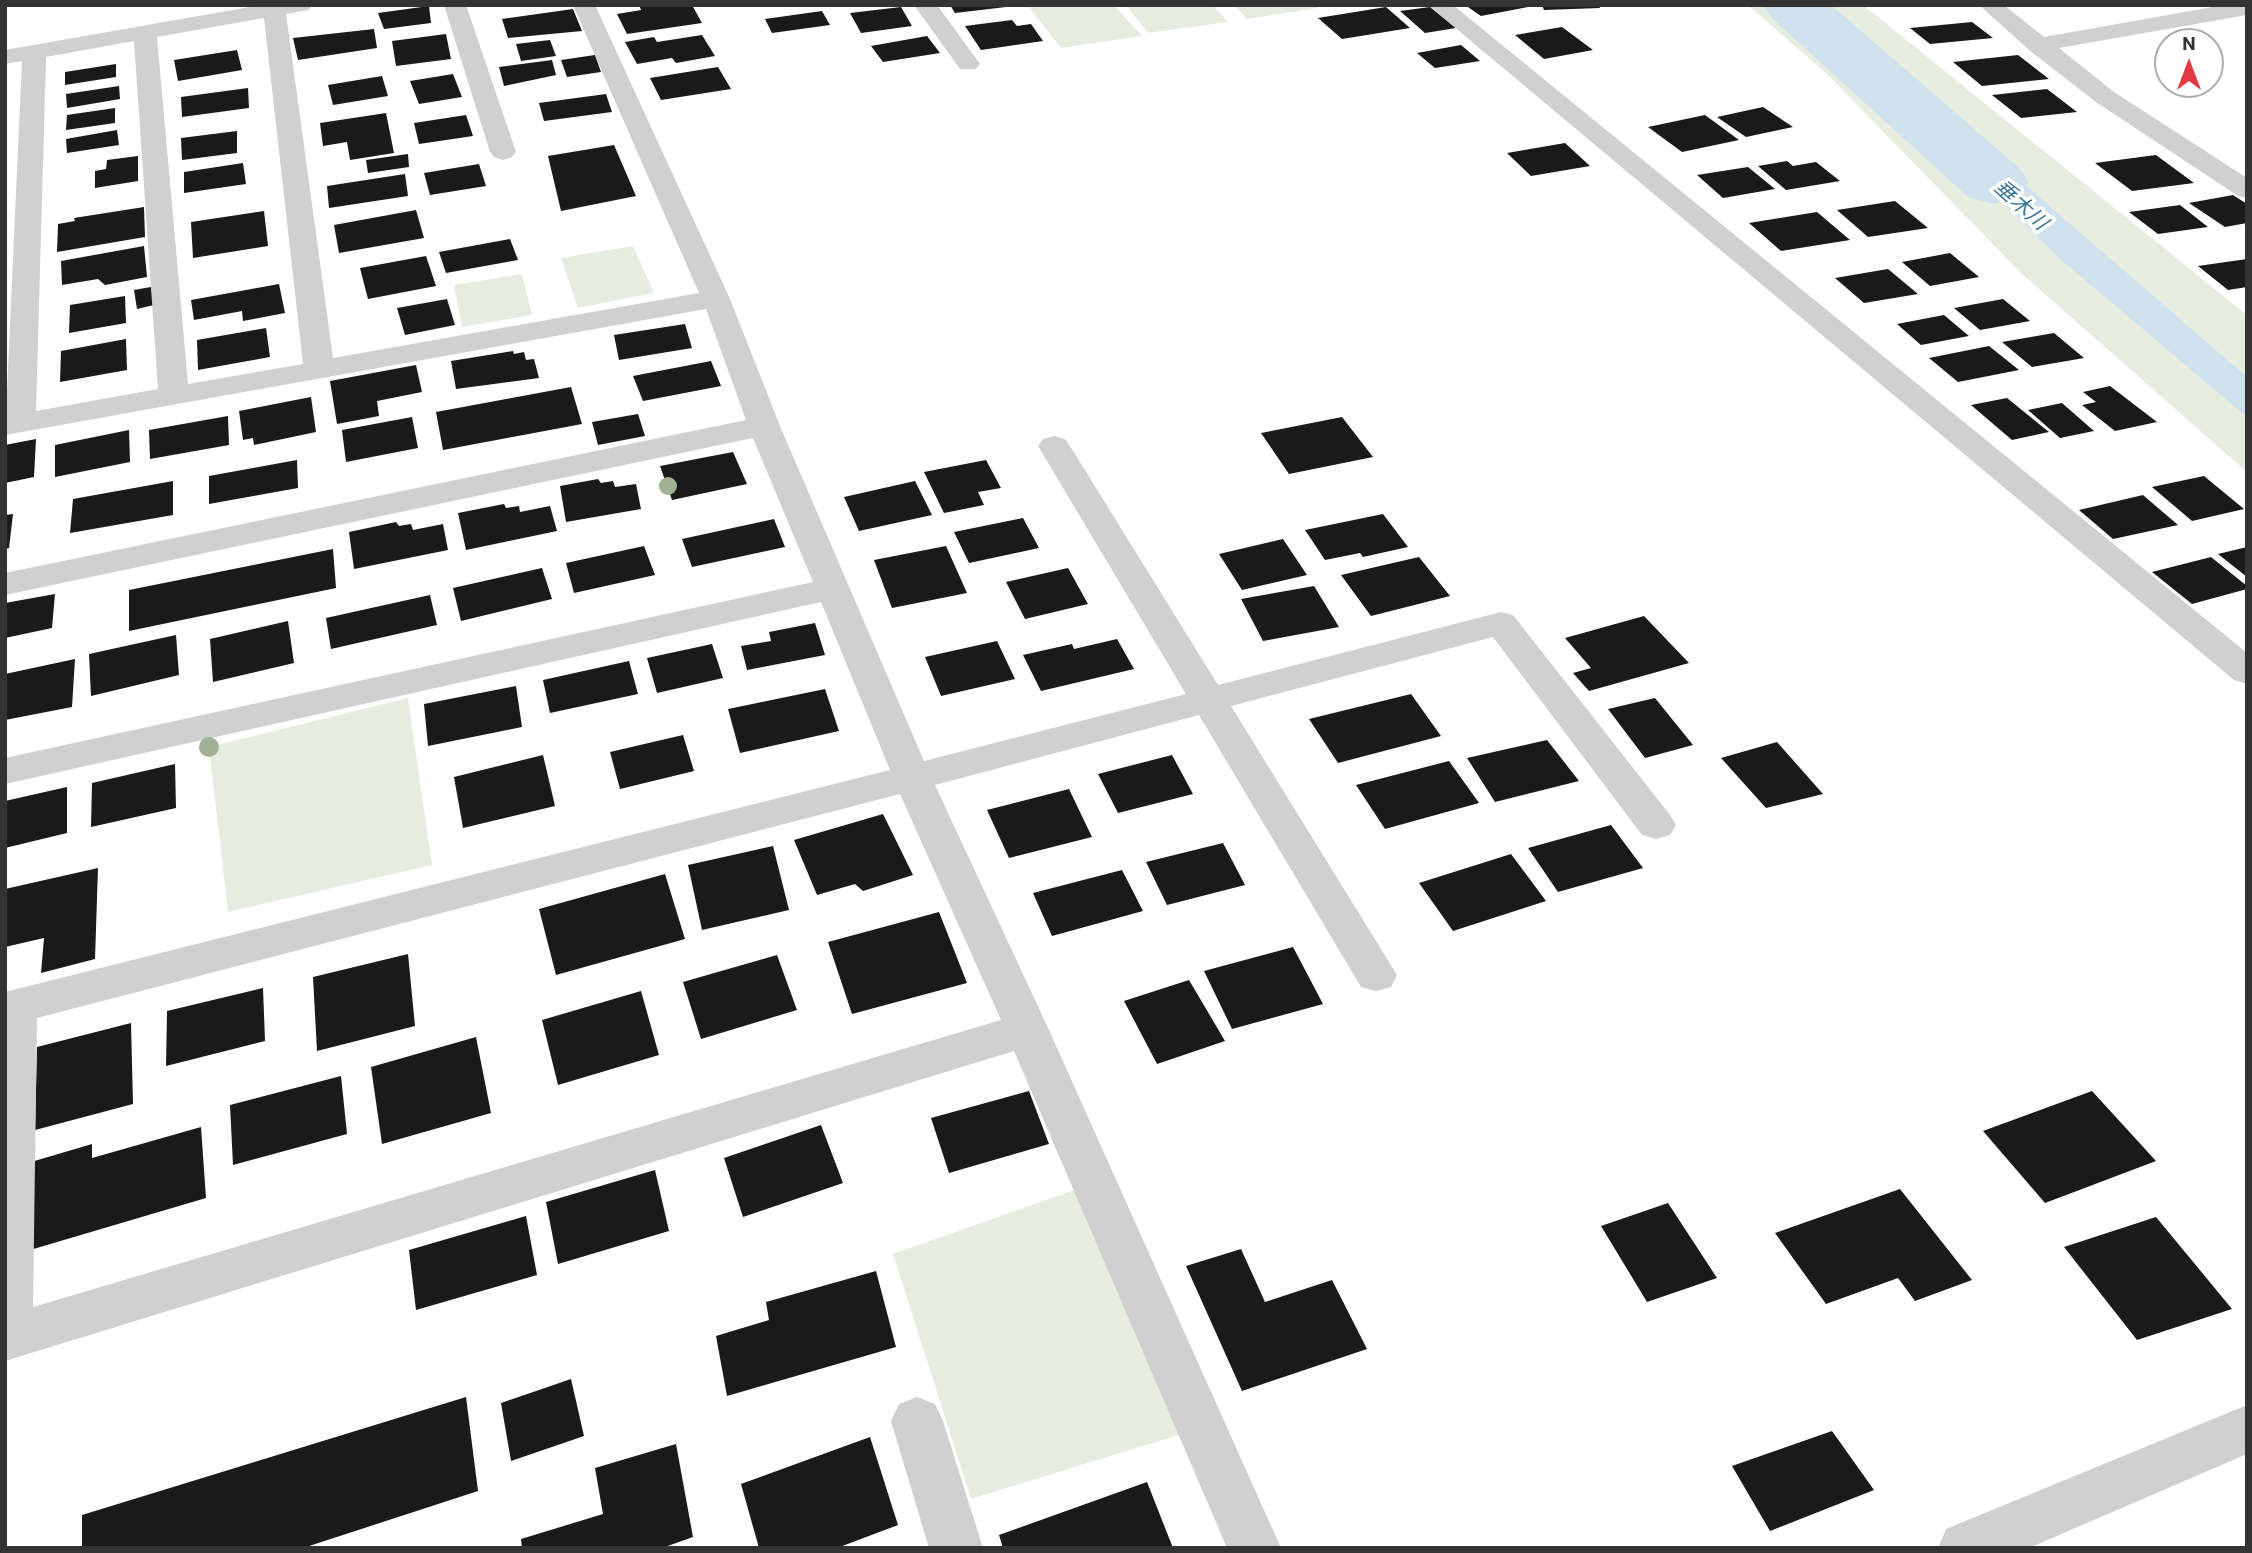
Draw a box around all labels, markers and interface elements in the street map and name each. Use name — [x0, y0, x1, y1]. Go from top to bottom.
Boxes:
north arrow — [2154, 28, 2224, 98]
text: N — [2182, 32, 2196, 55]
water label: 垂木川 — [1988, 176, 2052, 236]

